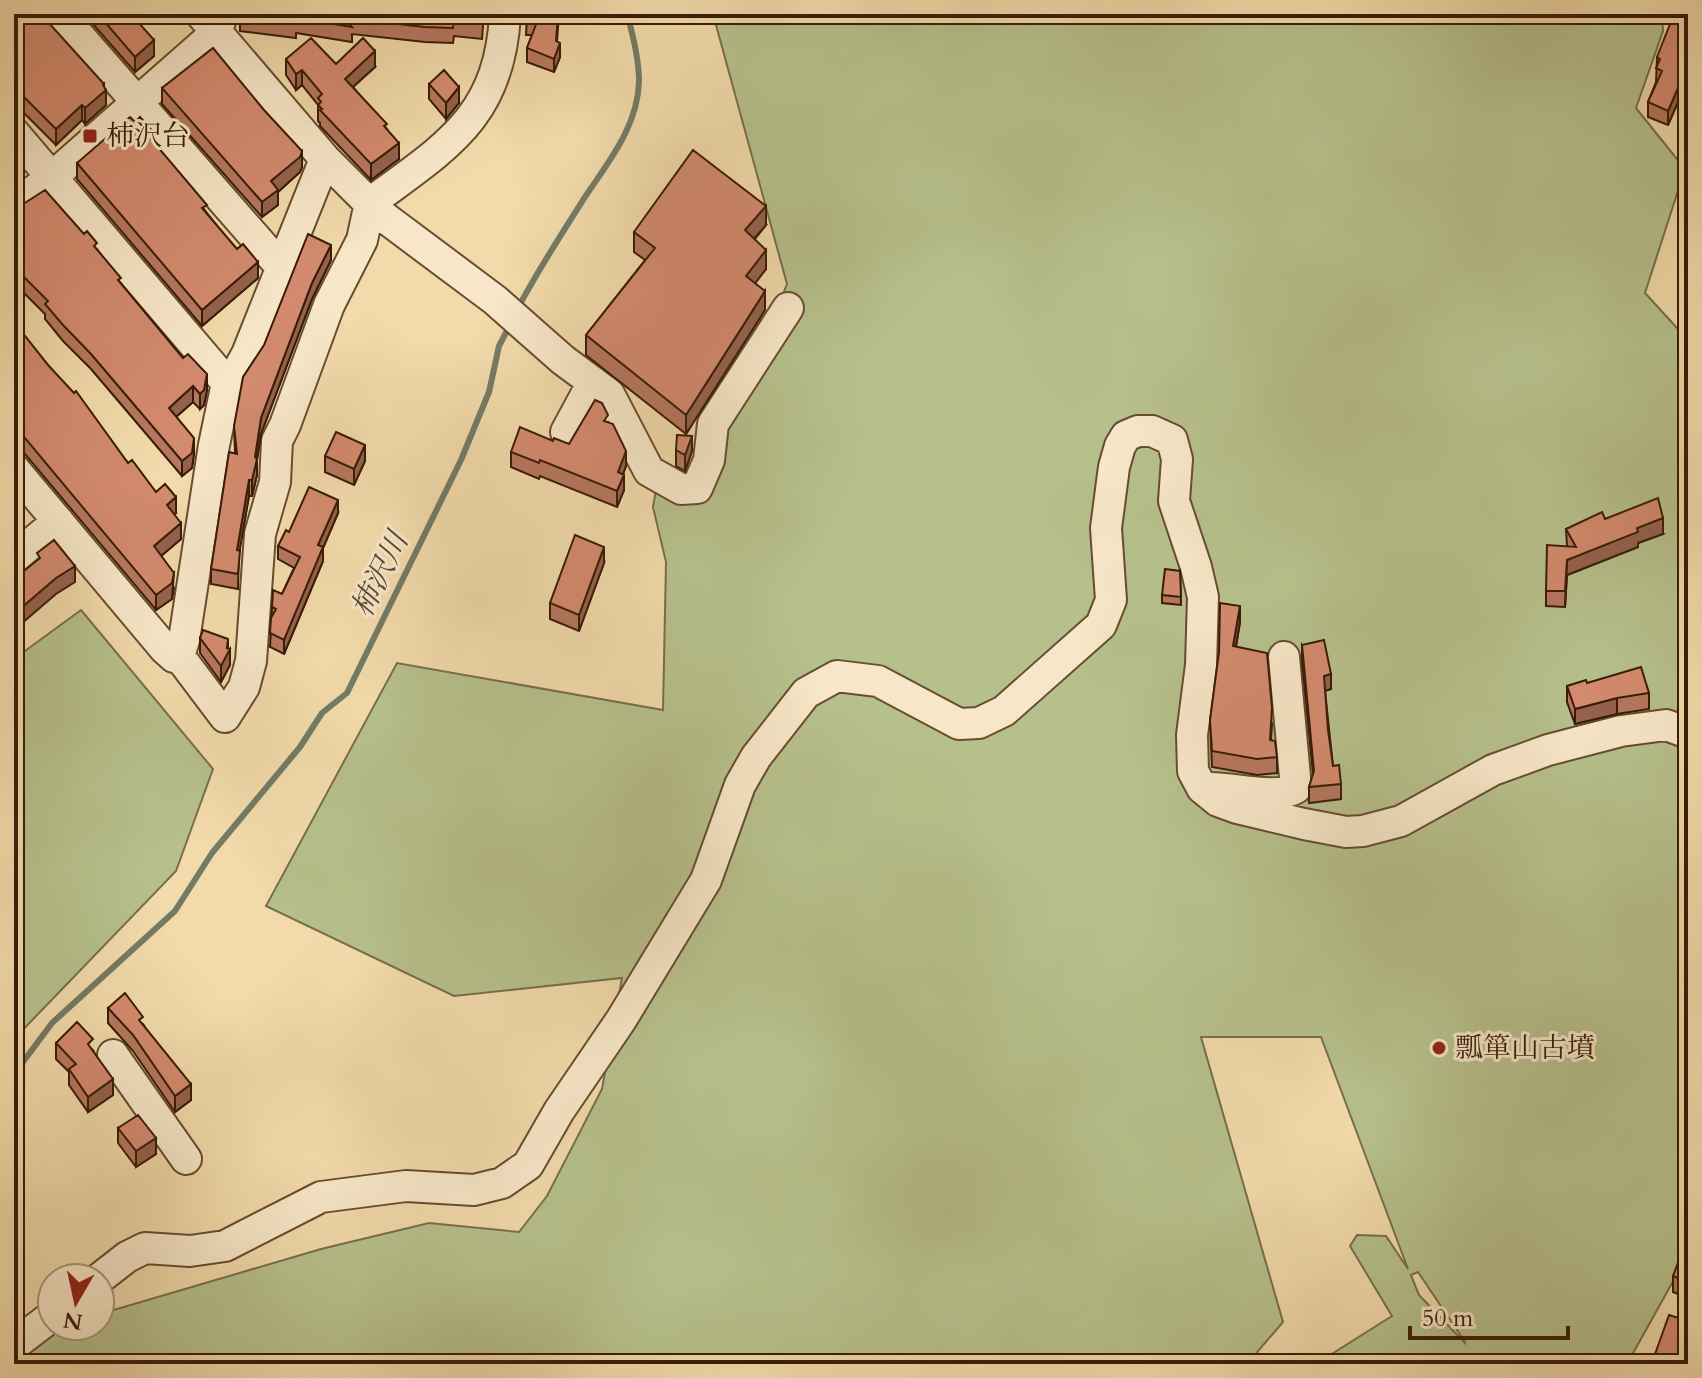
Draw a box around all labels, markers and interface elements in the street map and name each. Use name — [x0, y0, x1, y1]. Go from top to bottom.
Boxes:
place label: 柿沢台 — [106, 117, 190, 155]
marker: 柿沢台 — [81, 127, 99, 145]
water label: 柿沢川 — [342, 523, 419, 624]
place label: 瓢箪山古墳 — [1455, 1029, 1595, 1067]
marker: 瓢箪山古墳 — [1430, 1039, 1448, 1057]
north arrow — [36, 1262, 116, 1342]
scale bar — [1410, 1290, 1568, 1340]
text: 50 m — [1422, 1302, 1474, 1335]
text: N — [61, 1304, 85, 1337]

